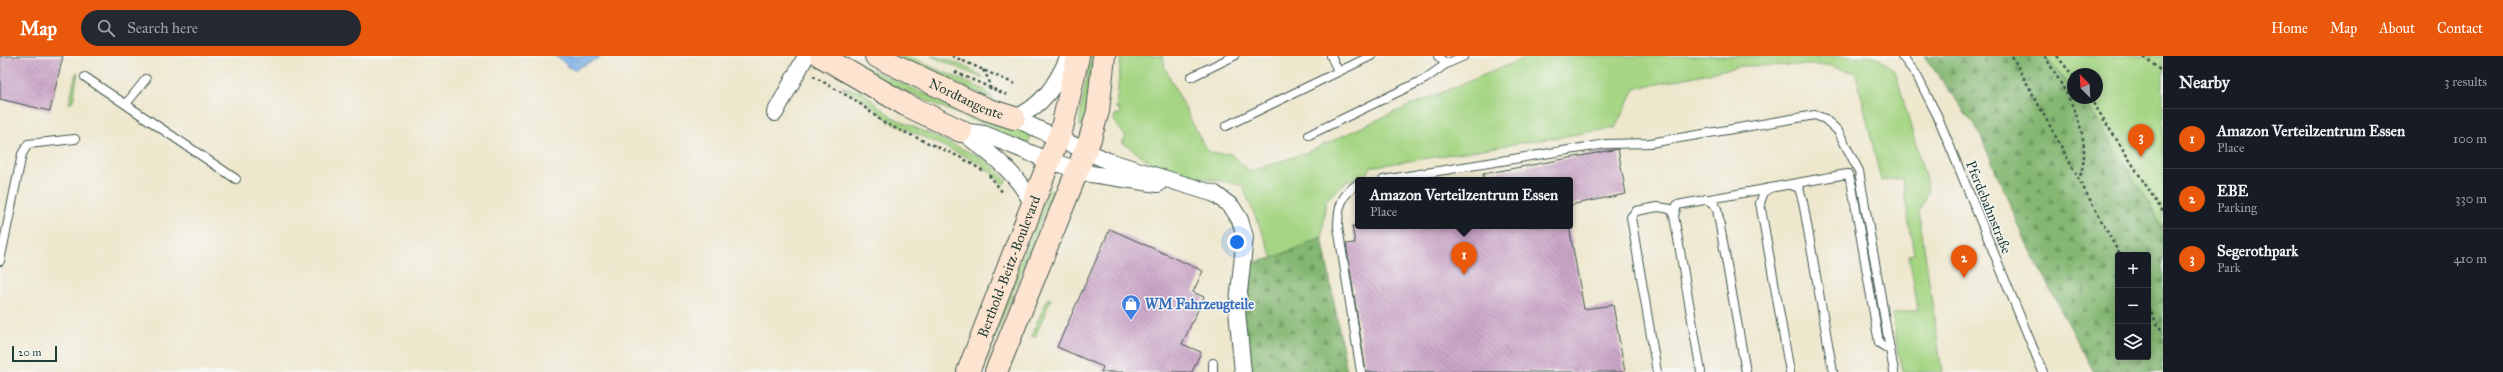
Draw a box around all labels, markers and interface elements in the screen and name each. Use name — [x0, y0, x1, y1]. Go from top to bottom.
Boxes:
search box — [81, 10, 361, 46]
text: Map — [20, 17, 57, 40]
icon: search — [95, 17, 117, 39]
text: Search here — [127, 19, 198, 37]
text: Home — [2271, 20, 2308, 37]
text: Map — [2330, 20, 2357, 37]
text: About — [2379, 20, 2415, 37]
text: Contact — [2437, 20, 2483, 37]
north arrow — [2067, 68, 2103, 104]
text: Nearby — [2179, 72, 2230, 93]
text: 3 results — [2444, 74, 2487, 90]
street label: Nordtangente — [926, 75, 1006, 123]
text: Amazon Verteilzentrum Essen — [2217, 122, 2405, 140]
pin: 3 — [2128, 124, 2154, 157]
text: 1 — [2189, 131, 2195, 147]
text: 100 m — [2453, 131, 2487, 147]
text: Place — [2217, 140, 2244, 156]
street label: Pferdebahnstraße — [1962, 158, 2015, 256]
popup — [1355, 177, 1573, 229]
text: EBE — [2217, 182, 2248, 200]
text: Amazon Verteilzentrum Essen — [1370, 186, 1558, 204]
text: 2 — [2189, 191, 2195, 207]
text: 330 m — [2455, 191, 2487, 207]
street label: Berthold-Beitz-Boulevard — [974, 193, 1044, 340]
text: Parking — [2217, 200, 2257, 216]
text: Place — [1370, 204, 1397, 220]
your location — [1227, 232, 1247, 252]
pin: 1 — [1451, 242, 1477, 275]
text: Segerothpark — [2217, 242, 2298, 260]
pin: 2 — [1951, 245, 1977, 278]
text: 3 — [2189, 251, 2195, 267]
text: 410 m — [2453, 251, 2487, 267]
map controls — [2115, 252, 2151, 360]
button: + — [2115, 252, 2151, 288]
text: Park — [2217, 260, 2241, 276]
button: − — [2115, 288, 2151, 324]
shop icon: WM Fahrzeugteile — [1120, 293, 1142, 321]
place label: WM Fahrzeugteile — [1145, 296, 1254, 314]
button: layers — [2115, 324, 2151, 360]
scale bar — [12, 344, 57, 363]
text: 20 m — [18, 346, 41, 359]

